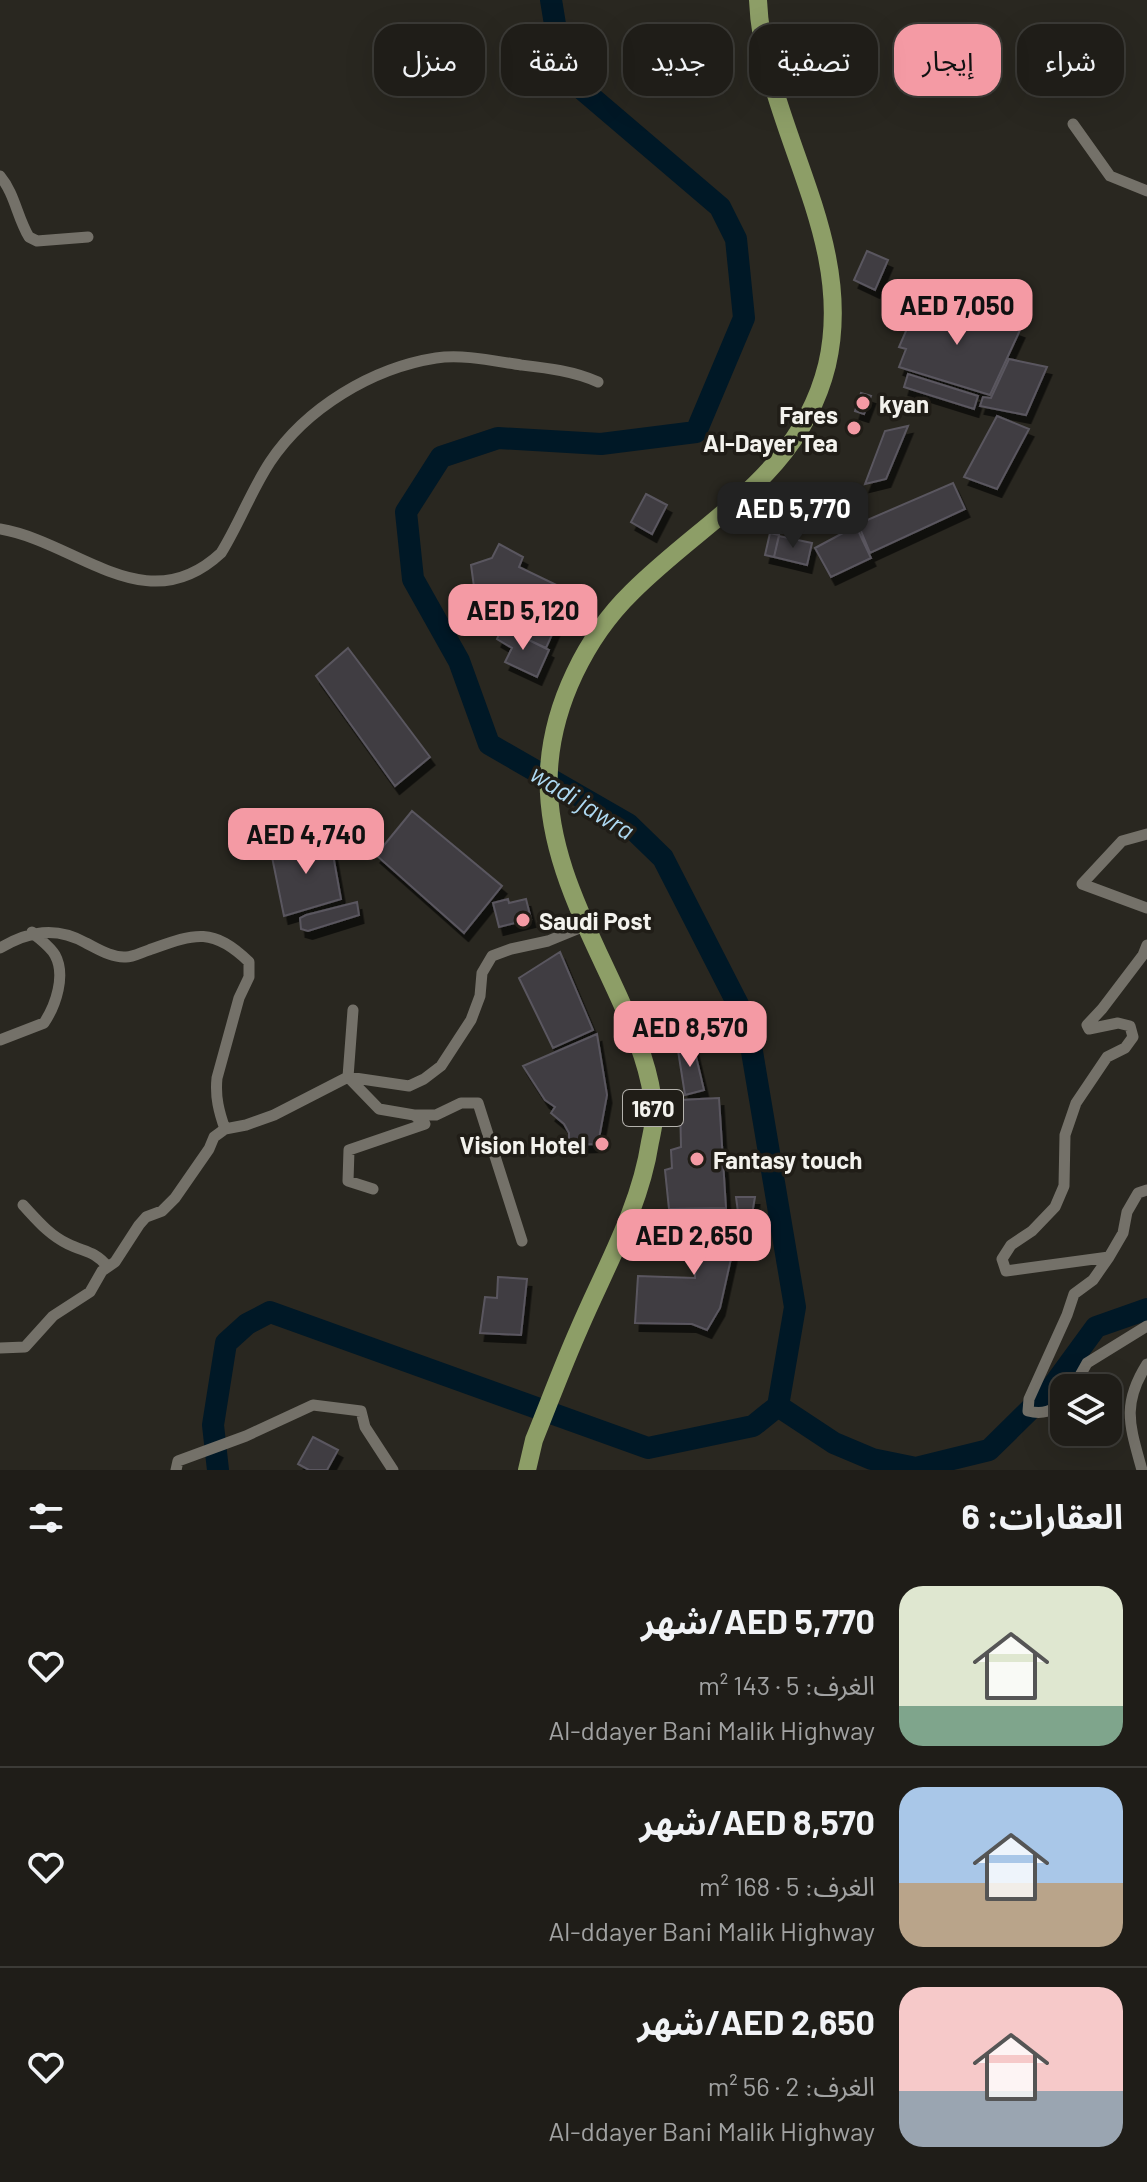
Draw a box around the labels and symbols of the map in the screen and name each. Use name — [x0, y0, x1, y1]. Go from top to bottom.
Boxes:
pin: AED 7,050 — [865, 279, 1049, 347]
place label: kyan — [879, 389, 929, 418]
marker: kyan — [854, 394, 872, 412]
place label: Fares Al-Dayer Tea — [703, 400, 838, 457]
marker: Fares Al-Dayer Tea — [845, 419, 863, 437]
pin: AED 5,770 — [701, 482, 885, 550]
pin: AED 5,120 — [431, 584, 615, 652]
water label: wadi jawra — [525, 757, 641, 845]
pin: AED 4,740 — [214, 808, 398, 876]
place label: Saudi Post — [539, 906, 652, 935]
marker: Saudi Post — [514, 911, 532, 929]
pin: AED 8,570 — [598, 1001, 782, 1069]
road number: 1670 — [623, 1090, 683, 1126]
place label: Vision Hotel — [459, 1130, 586, 1159]
marker: Vision Hotel — [593, 1135, 611, 1153]
place label: Fantasy touch — [713, 1145, 862, 1174]
marker: Fantasy touch — [688, 1150, 706, 1168]
pin: AED 2,650 — [602, 1209, 786, 1277]

